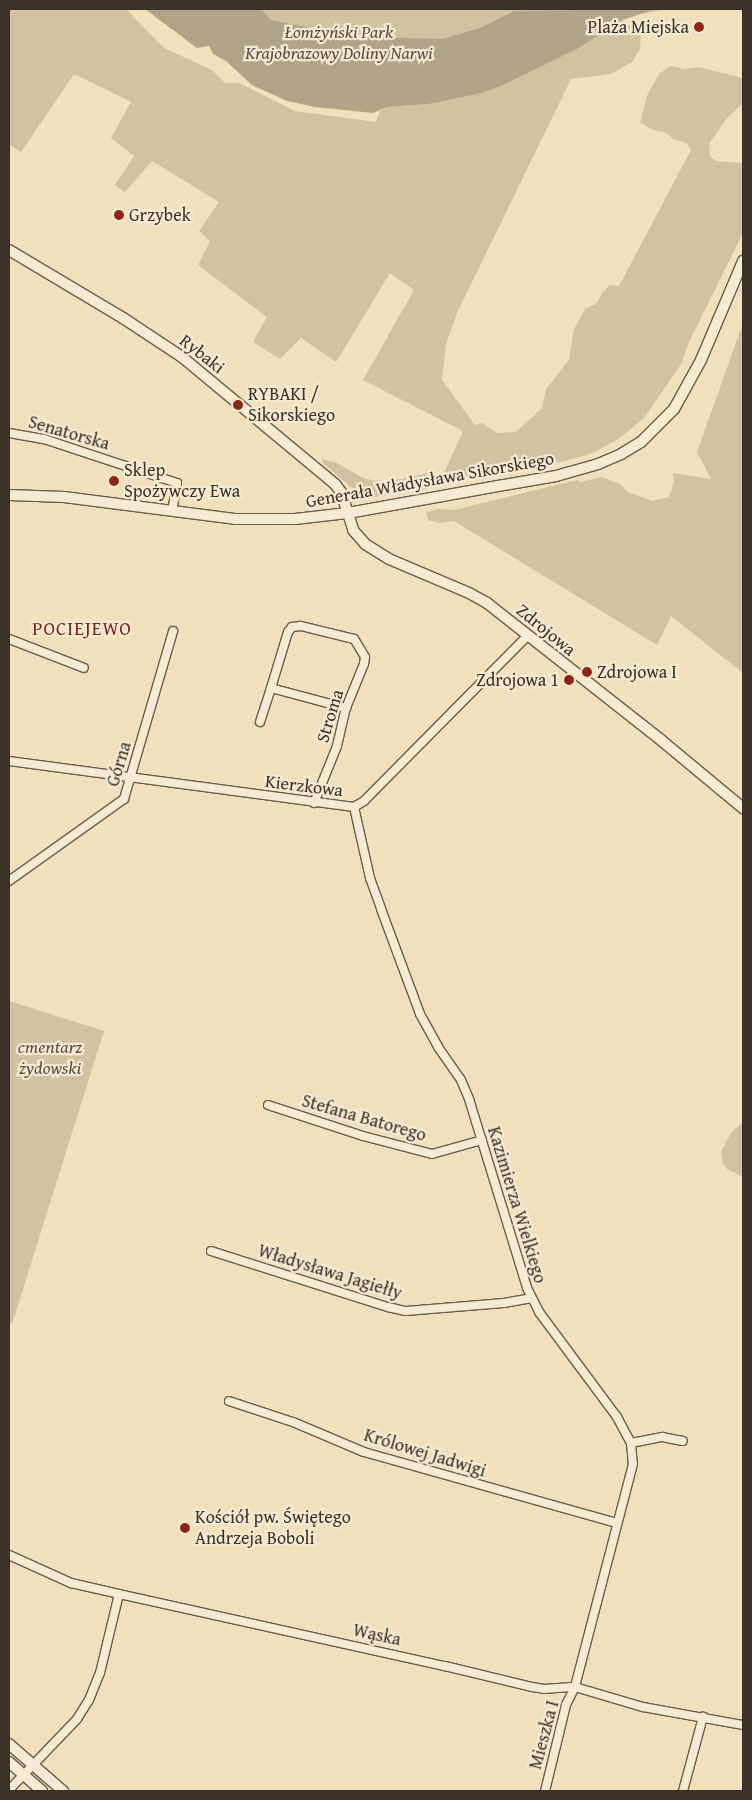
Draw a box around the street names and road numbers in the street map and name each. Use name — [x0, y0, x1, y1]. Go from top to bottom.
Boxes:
street label: Rybaki — [175, 330, 229, 378]
street label: Senatorska — [26, 411, 112, 455]
street label: Generała Władysława Sikorskiego — [304, 448, 556, 512]
street label: Zdrojowa — [512, 600, 580, 660]
street label: Stroma — [312, 687, 348, 745]
street label: Górna — [102, 739, 136, 789]
street label: Kierzkowa — [264, 771, 344, 801]
street label: Stefana Batorego — [299, 1090, 429, 1146]
street label: Kazimierza Wielkiego — [483, 1124, 551, 1286]
street label: Władysława Jagiełły — [255, 1240, 405, 1304]
street label: Królowej Jadwigi — [361, 1424, 489, 1482]
street label: Wąska — [351, 1619, 403, 1651]
street label: Mieszka I — [524, 1698, 564, 1772]

